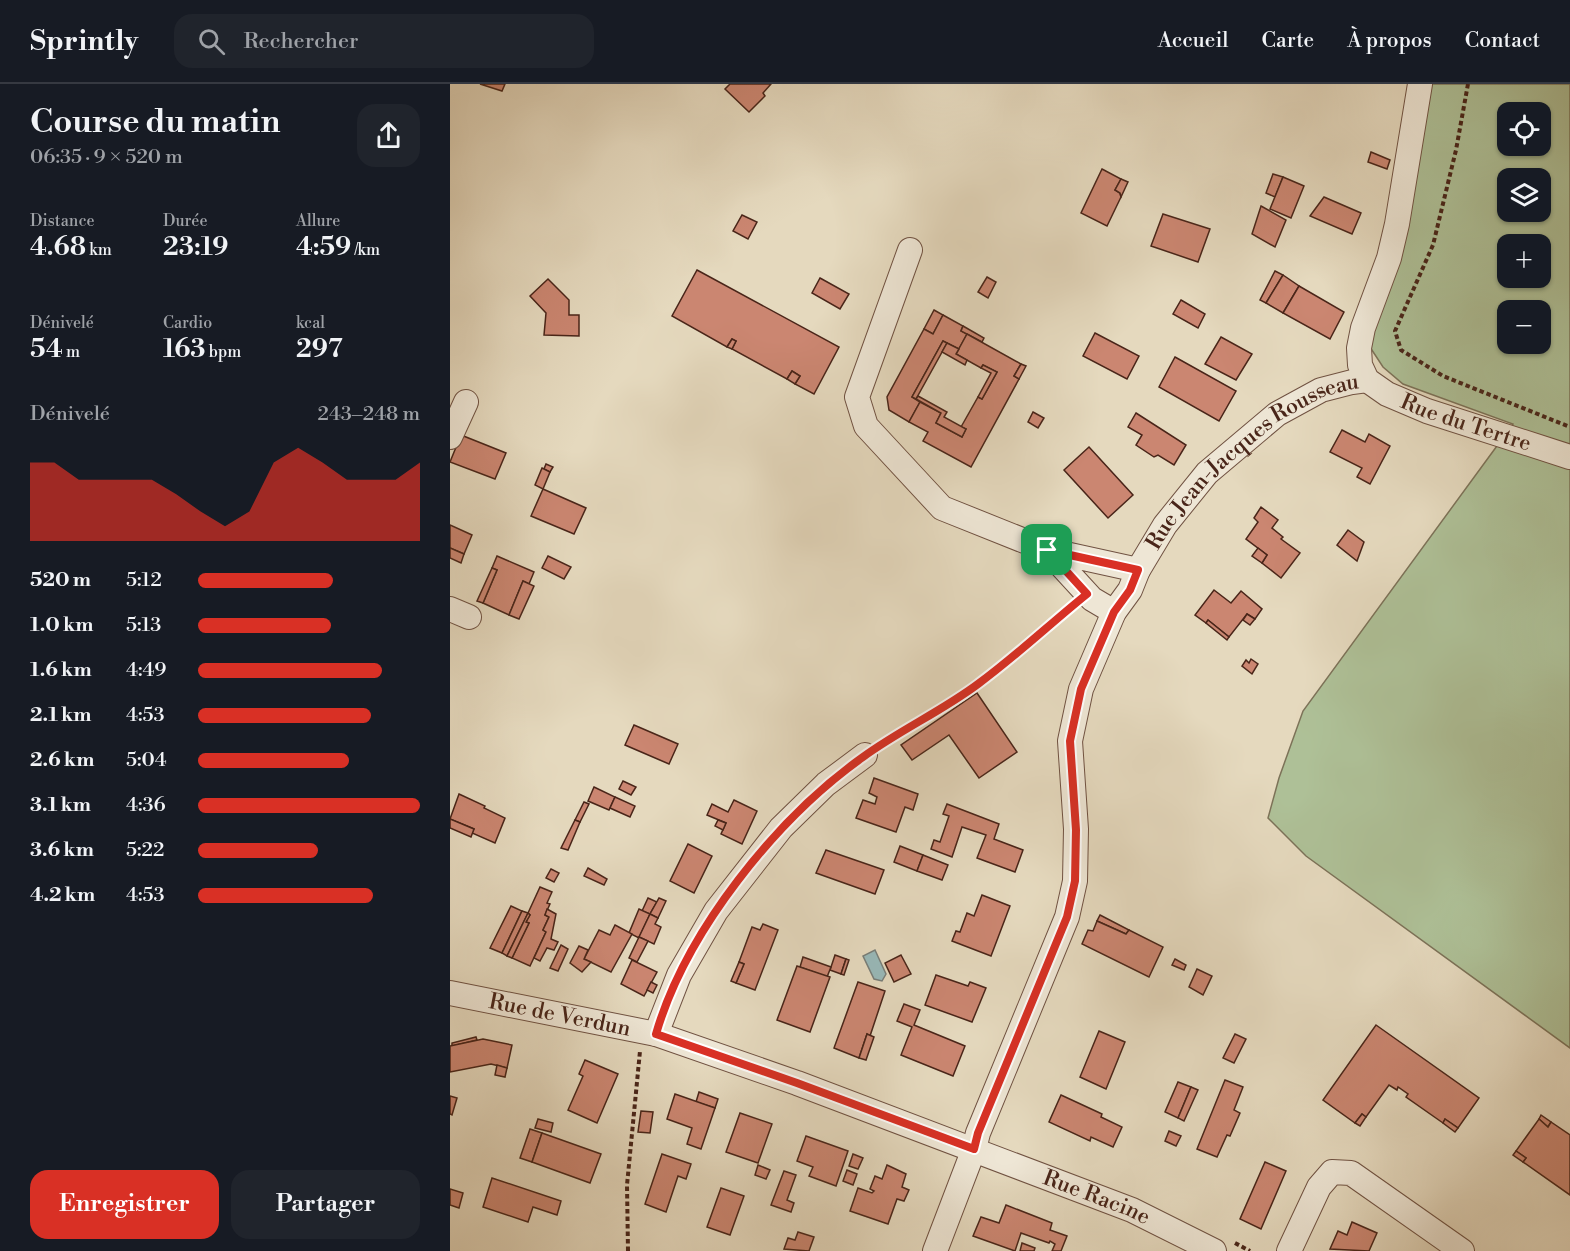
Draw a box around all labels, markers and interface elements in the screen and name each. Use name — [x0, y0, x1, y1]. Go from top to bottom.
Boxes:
search box — [174, 14, 594, 68]
text: Sprintly — [30, 24, 138, 59]
icon: search — [195, 25, 228, 58]
text: Rechercher — [243, 28, 359, 55]
text: Accueil — [1158, 28, 1229, 54]
text: Carte — [1262, 28, 1314, 54]
text: À propos — [1347, 28, 1432, 54]
text: Contact — [1465, 28, 1540, 54]
text: Course du matin — [30, 102, 281, 143]
map controls — [1497, 102, 1551, 354]
button: locate — [1497, 102, 1551, 156]
button: share — [357, 104, 420, 167]
text: 06:35 · 9 × 520 m — [30, 145, 183, 170]
button: layers — [1497, 168, 1551, 222]
text: Distance — [30, 211, 95, 231]
text: Durée — [163, 211, 208, 231]
text: Allure — [296, 211, 340, 231]
text: 4.68 — [30, 231, 86, 263]
text: 23:19 — [163, 231, 228, 263]
text: 4:59 — [296, 231, 351, 263]
button: + — [1497, 234, 1551, 288]
text: km — [86, 240, 112, 260]
text: /km — [351, 240, 380, 260]
button: − — [1497, 300, 1551, 354]
text: Dénivelé — [30, 313, 94, 333]
text: Cardio — [163, 313, 212, 333]
text: kcal — [296, 313, 325, 333]
text: 54 — [30, 333, 63, 365]
text: 163 — [163, 333, 206, 365]
text: 297 — [296, 333, 343, 365]
text: m — [63, 342, 80, 362]
text: bpm — [206, 342, 241, 362]
street label: Rue Jean-Jacques Rousseau — [1140, 368, 1361, 555]
street label: Rue du Tertre — [1397, 388, 1535, 457]
text: Dénivelé — [30, 402, 110, 427]
text: 243–248 m — [317, 402, 420, 427]
pin — [1021, 524, 1072, 575]
icon: arrive — [1030, 533, 1063, 566]
text: 520 m — [30, 568, 91, 593]
text: 5:12 — [126, 568, 162, 593]
text: 1.0 km — [30, 613, 94, 638]
text: 5:13 — [126, 613, 161, 638]
text: 1.6 km — [30, 658, 92, 683]
text: 4:49 — [126, 658, 166, 683]
text: 2.1 km — [30, 703, 92, 728]
text: 4:53 — [126, 703, 164, 728]
text: 2.6 km — [30, 748, 94, 773]
text: 5:04 — [126, 748, 167, 773]
text: 3.1 km — [30, 793, 91, 818]
text: 4:36 — [126, 793, 166, 818]
text: 3.6 km — [30, 838, 94, 863]
text: 5:22 — [126, 838, 164, 863]
text: 4.2 km — [30, 883, 95, 908]
text: 4:53 — [126, 883, 164, 908]
street label: Rue de Verdun — [487, 988, 633, 1042]
street label: Rue Racine — [1039, 1164, 1155, 1231]
button: Enregistrer — [30, 1170, 219, 1239]
button: Partager — [231, 1170, 420, 1239]

